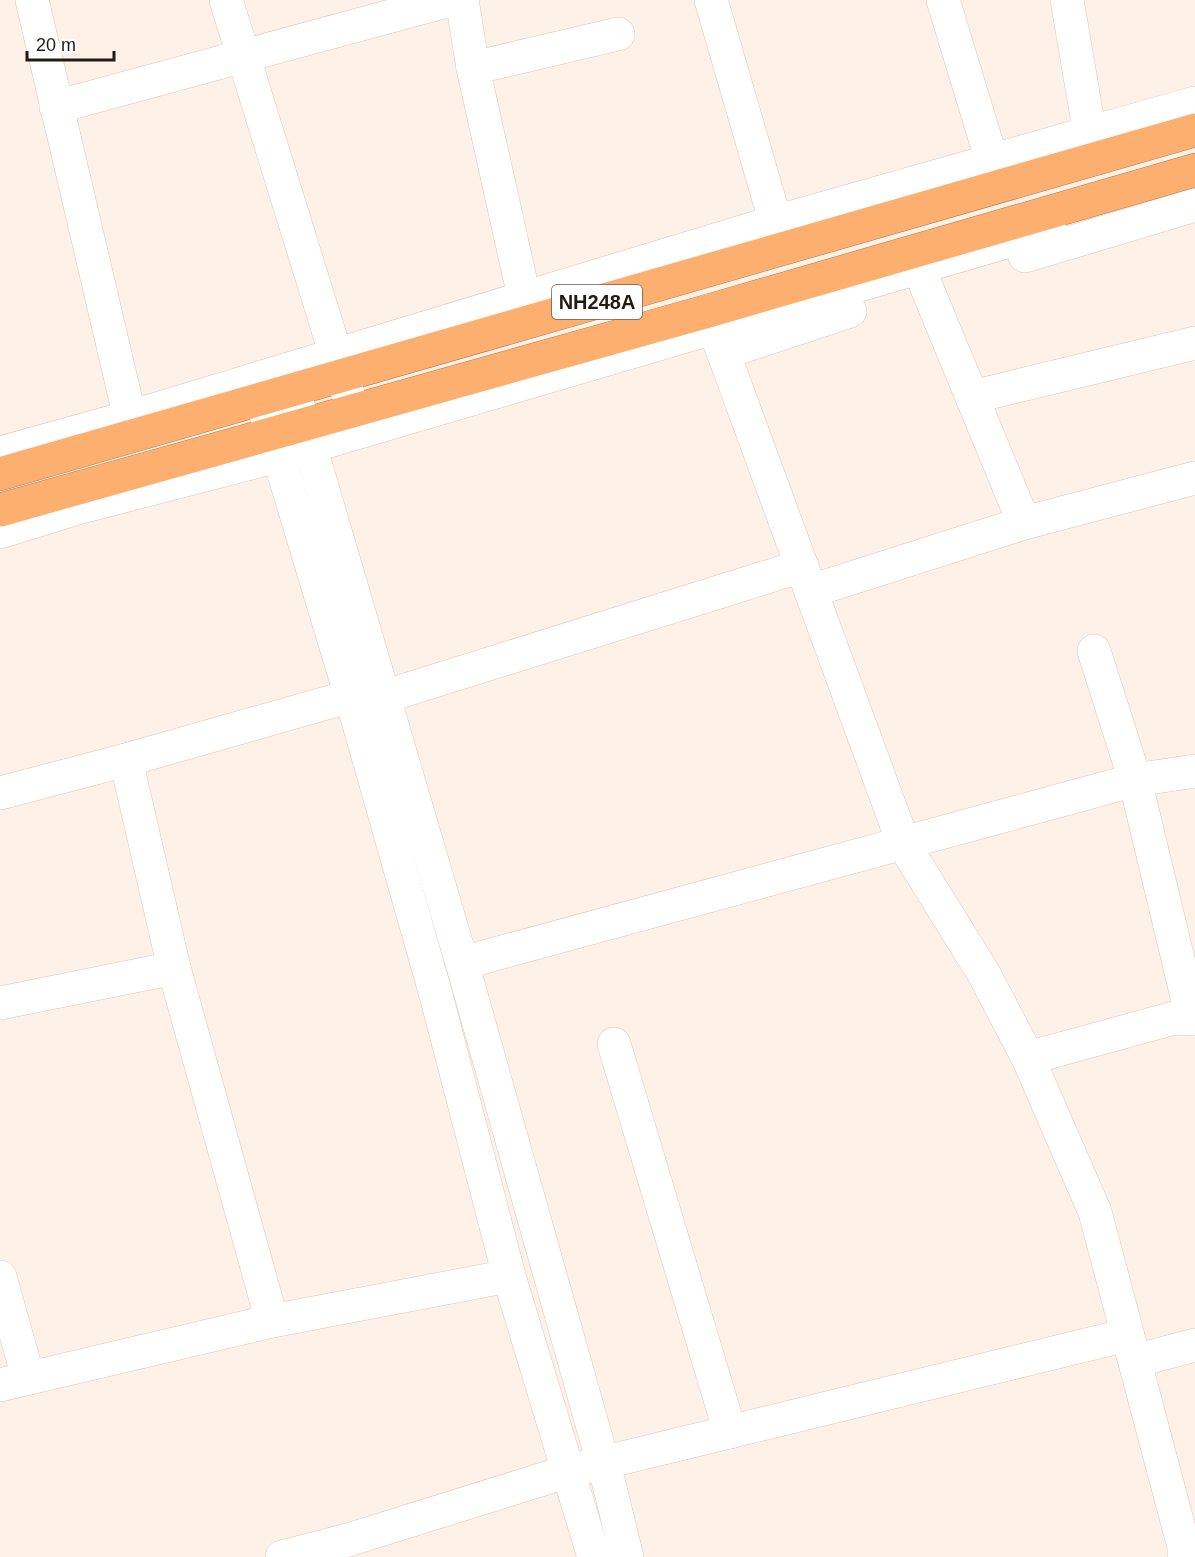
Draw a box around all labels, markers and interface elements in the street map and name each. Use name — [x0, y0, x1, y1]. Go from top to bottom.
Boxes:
scale bar — [27, 24, 114, 62]
text: 20 m — [36, 35, 76, 55]
road number: NH248A — [552, 285, 642, 319]

